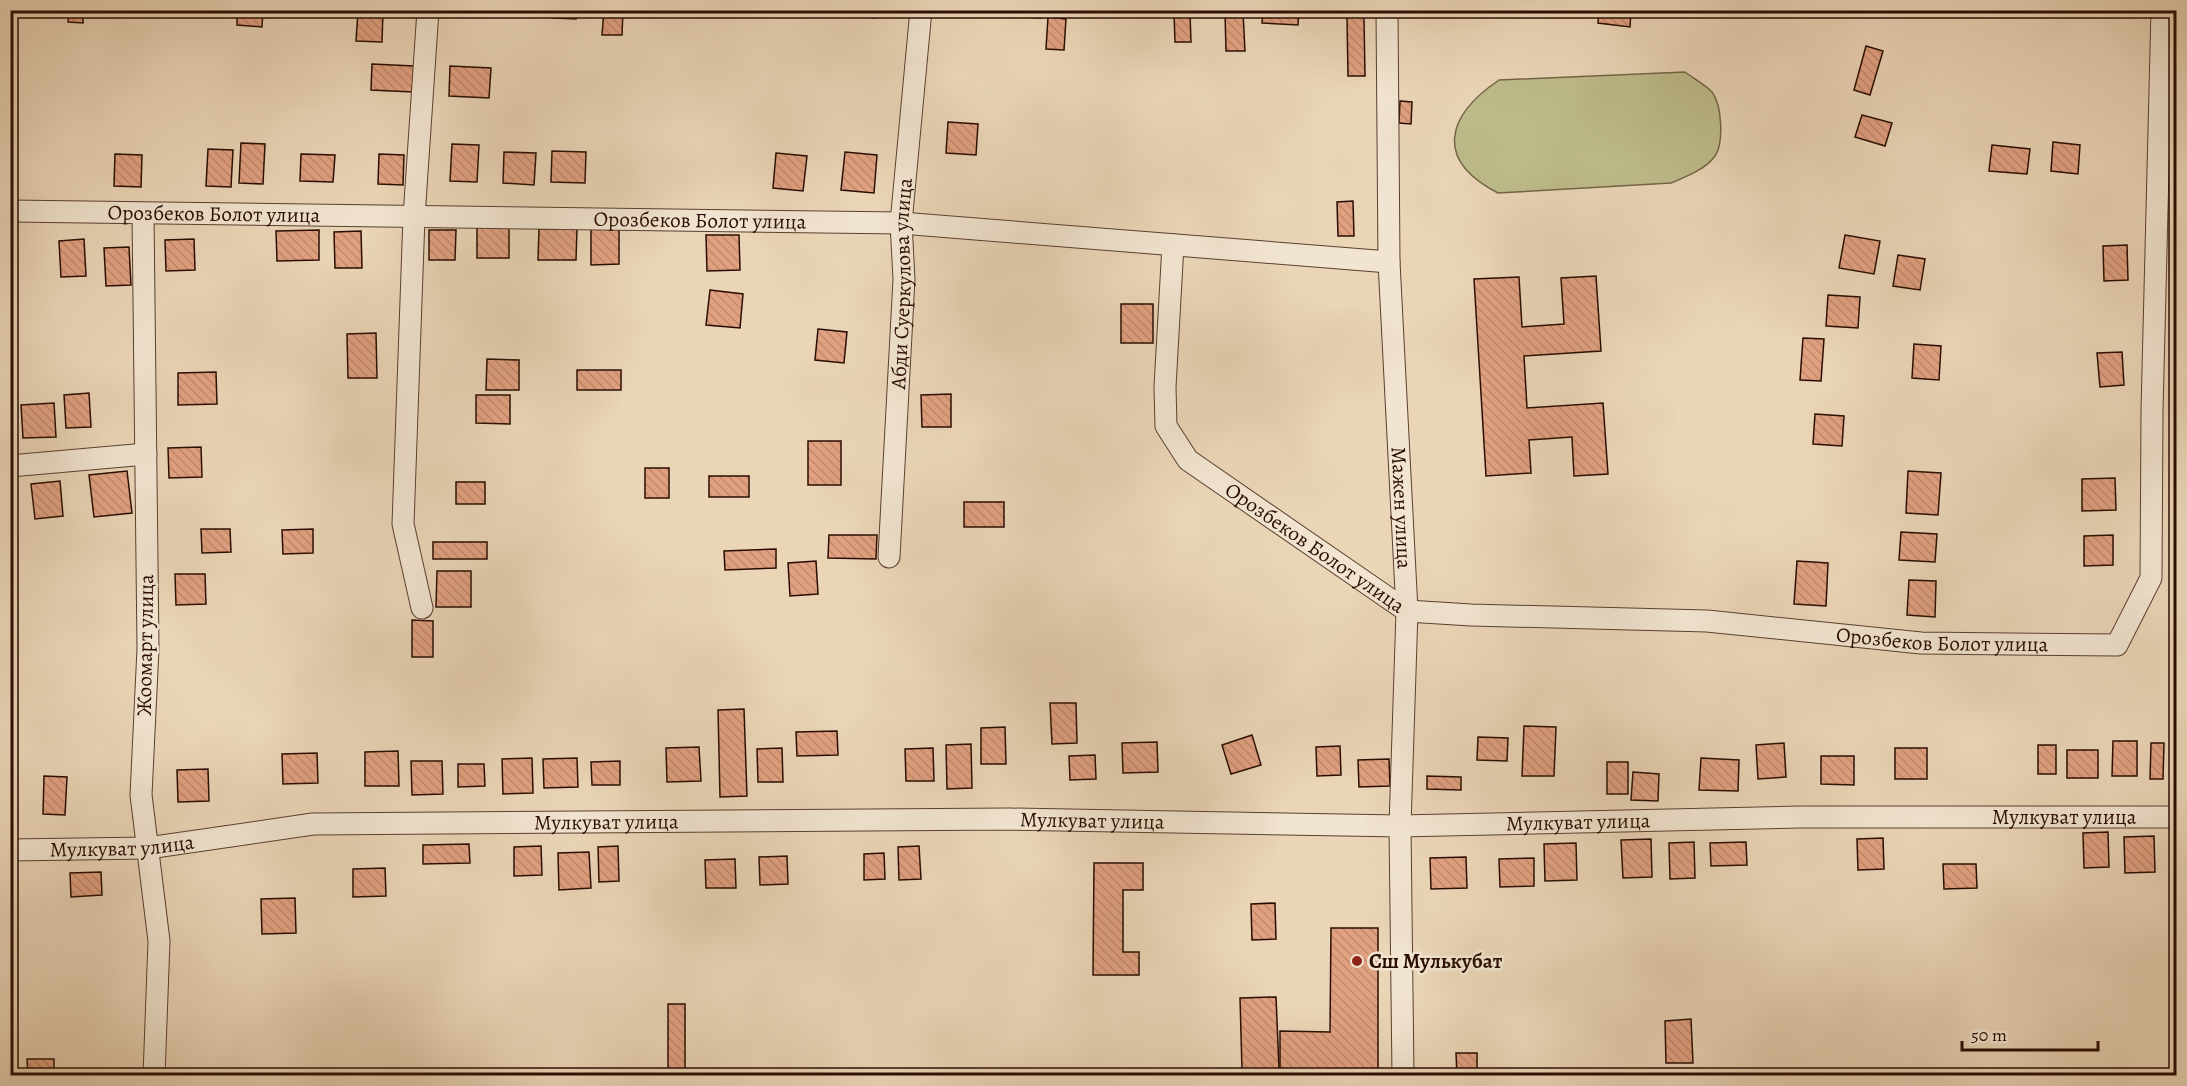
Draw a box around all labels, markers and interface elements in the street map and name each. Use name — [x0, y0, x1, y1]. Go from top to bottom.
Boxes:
street label: Абди Суеркулова улица — [884, 176, 919, 391]
street label: Орозбеков Болот улица — [108, 198, 321, 229]
street label: Орозбеков Болот улица — [593, 205, 807, 236]
street label: Мажен улица — [1385, 446, 1419, 570]
street label: Орозбеков Болот улица — [1220, 476, 1411, 620]
street label: Жоомарт улица — [130, 574, 160, 716]
street label: Орозбеков Болот улица — [1835, 620, 2049, 658]
street label: Мулкуват улица — [1992, 803, 2137, 831]
street label: Мулкуват улица — [1020, 805, 1165, 836]
street label: Мулкуват улица — [1506, 806, 1651, 838]
street label: Мулкуват улица — [534, 807, 679, 836]
street label: Мулкуват улица — [50, 827, 196, 863]
place label: Сш Мулькубат — [1369, 947, 1503, 975]
marker: Сш Мулькубат — [1350, 954, 1364, 968]
scale bar — [1962, 1014, 2098, 1052]
text: 50 m — [1971, 1023, 2007, 1047]

